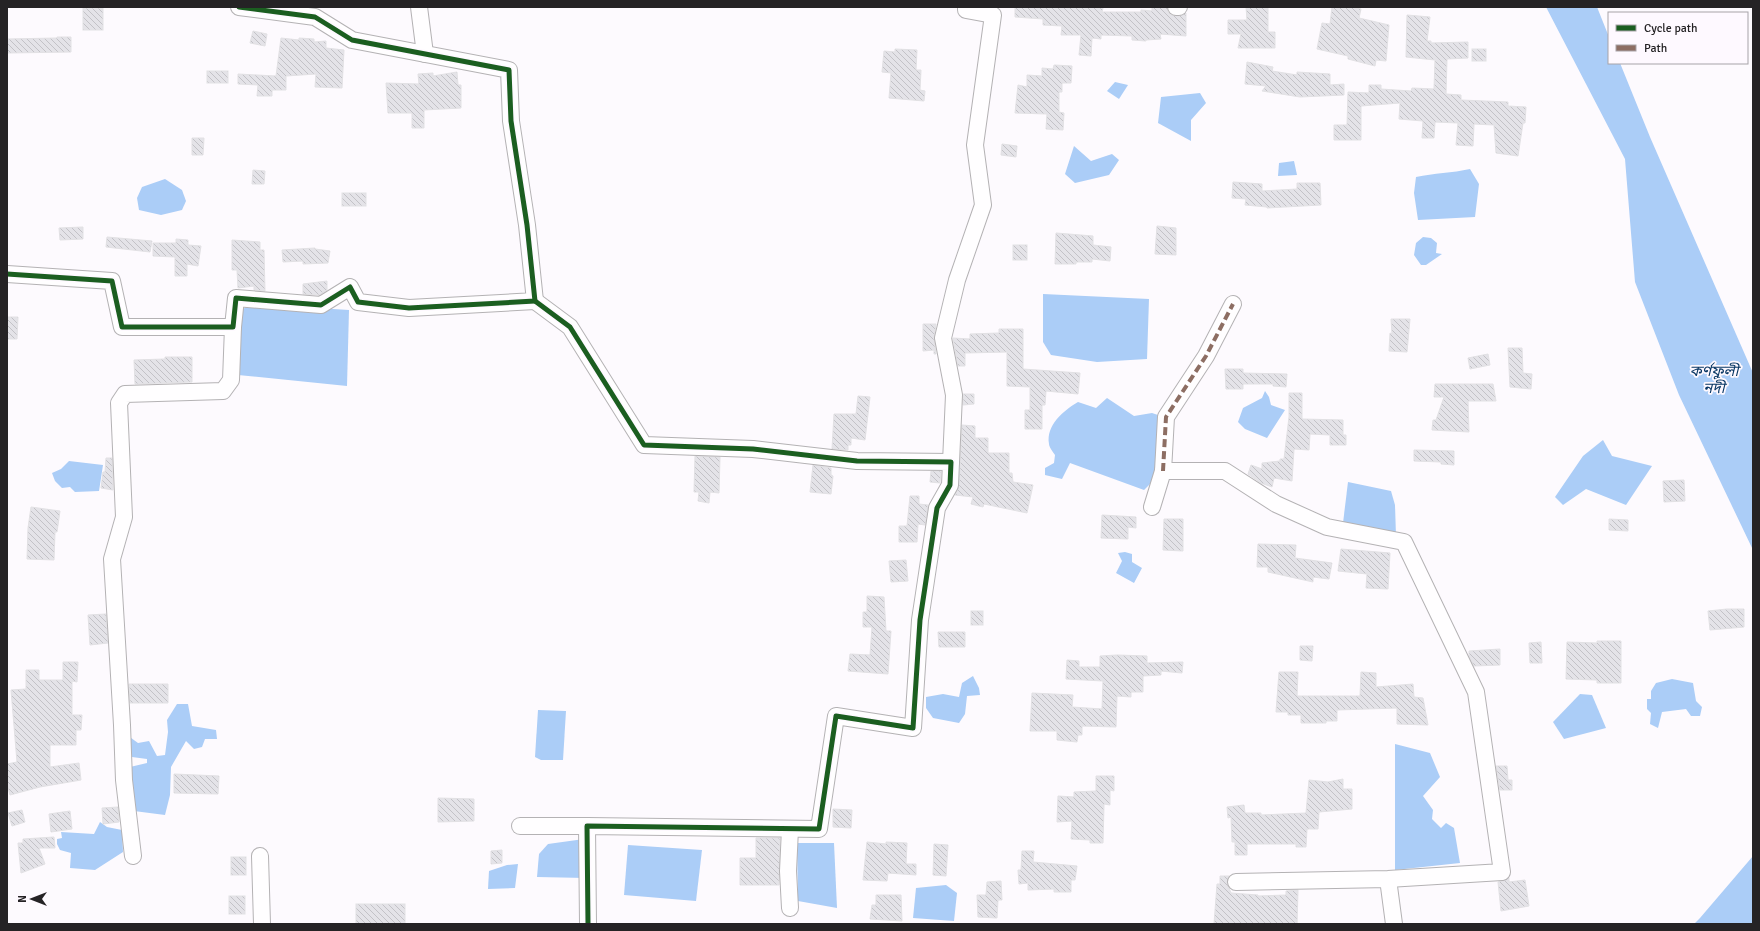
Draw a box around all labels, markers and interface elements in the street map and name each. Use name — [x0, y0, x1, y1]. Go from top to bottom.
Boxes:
legend — [1608, 12, 1748, 64]
text: Cycle path — [1644, 21, 1697, 36]
text: Path — [1644, 41, 1667, 56]
water label: কর্ণফুলী নদী — [1690, 362, 1741, 397]
north arrow — [12, 879, 52, 919]
text: N — [16, 895, 29, 903]

